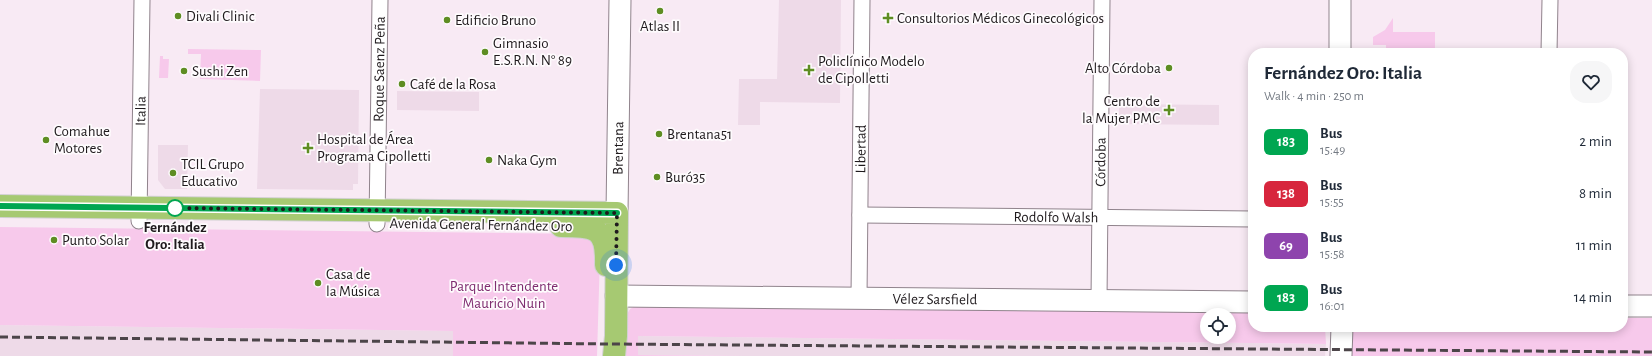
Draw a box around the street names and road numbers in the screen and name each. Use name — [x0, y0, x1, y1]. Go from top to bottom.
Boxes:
street label: Roque Saenz Peña — [371, 16, 387, 122]
street label: Italia — [133, 96, 148, 126]
street label: Brentana — [610, 121, 626, 175]
street label: Libertad — [853, 124, 868, 174]
street label: Córdoba — [1093, 137, 1108, 187]
street label: Rodolfo Walsh — [1014, 209, 1098, 225]
street label: Avenida General Fernández Oro — [389, 216, 573, 234]
street label: Vélez Sarsfield — [893, 291, 978, 307]

